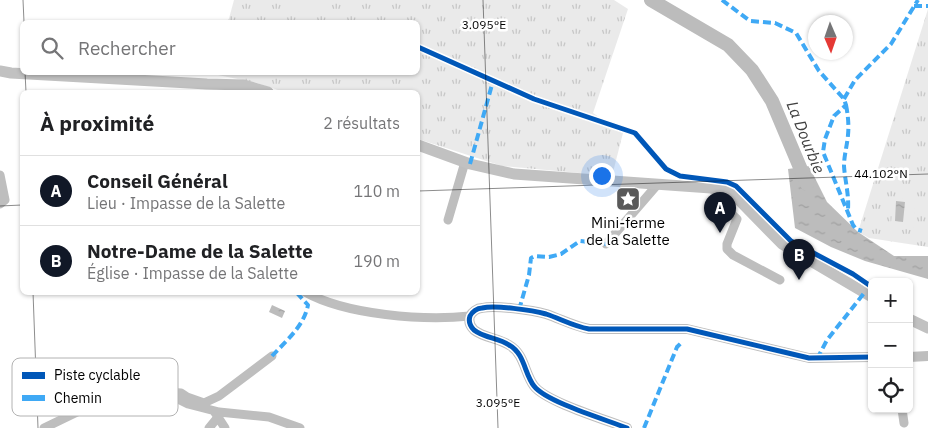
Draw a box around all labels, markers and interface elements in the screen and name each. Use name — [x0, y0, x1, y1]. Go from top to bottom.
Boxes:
north arrow — [808, 15, 853, 60]
text: 3.095°E — [462, 17, 506, 32]
search box — [20, 20, 420, 75]
icon: search — [38, 34, 66, 62]
text: Rechercher — [78, 36, 176, 60]
water label: La Dourbie — [782, 98, 830, 176]
text: À proximité — [40, 109, 154, 137]
text: 2 résultats — [323, 113, 400, 133]
your location — [589, 163, 615, 189]
text: 44.102°N — [854, 166, 908, 181]
text: Conseil Général — [87, 169, 228, 193]
text: A — [51, 181, 61, 201]
text: 110 m — [353, 181, 400, 201]
place icon: Mini-ferme de la Salette — [615, 186, 641, 212]
pin: A — [704, 192, 736, 233]
text: Lieu · Impasse de la Salette — [87, 193, 285, 213]
place label: Mini-ferme de la Salette — [586, 213, 670, 249]
text: Notre-Dame de la Salette — [87, 239, 313, 263]
pin: B — [783, 239, 815, 280]
text: B — [51, 251, 61, 271]
text: 190 m — [353, 251, 400, 271]
text: Église · Impasse de la Salette — [87, 263, 298, 283]
map controls — [868, 278, 913, 413]
button: + — [868, 278, 913, 323]
button: − — [868, 323, 913, 368]
legend — [12, 358, 178, 416]
text: Piste cyclable — [54, 366, 141, 384]
button: locate — [868, 368, 913, 413]
text: Chemin — [54, 389, 102, 407]
text: 3.095°E — [476, 395, 520, 410]

